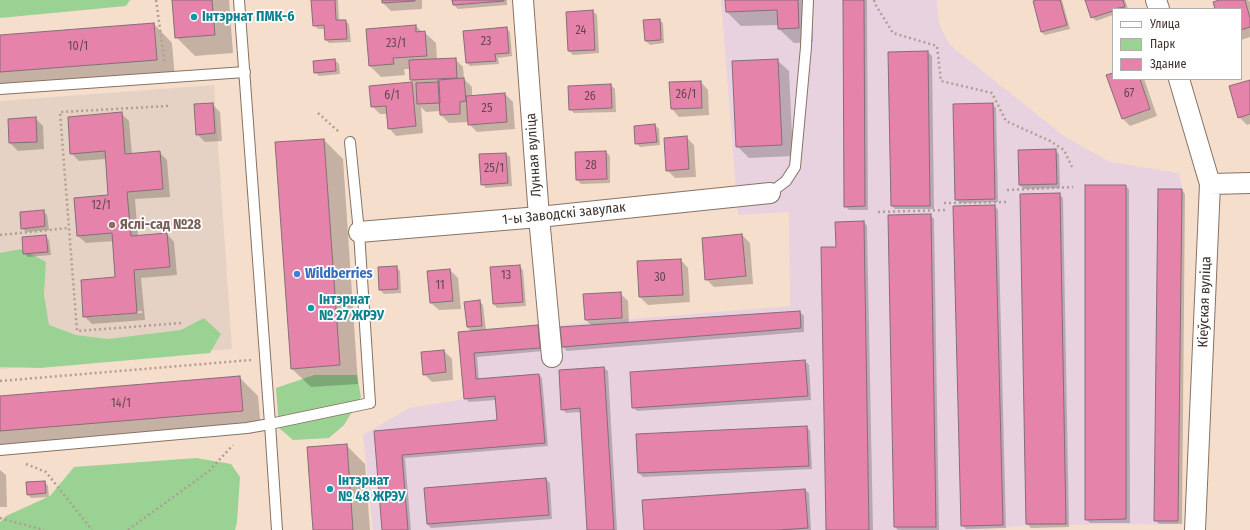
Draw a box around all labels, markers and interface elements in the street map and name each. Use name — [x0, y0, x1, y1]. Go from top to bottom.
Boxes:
legend — [1112, 8, 1242, 80]
place label: Інтэрнат ПМК-6 — [202, 9, 295, 25]
marker: Інтэрнат ПМК-6 — [189, 12, 199, 22]
text: Улица — [1150, 17, 1180, 31]
house number: 24 — [576, 24, 586, 38]
house number: 23 — [481, 35, 491, 49]
house number: 23/1 — [386, 37, 406, 51]
text: Парк — [1150, 37, 1175, 51]
house number: 10/1 — [68, 40, 88, 54]
text: Здание — [1150, 57, 1186, 71]
house number: 67 — [1124, 87, 1134, 101]
house number: 26/1 — [676, 88, 696, 102]
house number: 6/1 — [384, 89, 400, 103]
house number: 26 — [584, 90, 596, 104]
house number: 25 — [482, 102, 492, 116]
street label: Лунная вуліца — [523, 112, 545, 198]
house number: 28 — [585, 159, 597, 173]
house number: 25/1 — [484, 162, 504, 176]
house number: 12/1 — [91, 199, 111, 213]
street label: 1-ы Заводскі завулак — [502, 199, 626, 229]
place label: Яслі-сад №28 — [120, 217, 201, 233]
marker: Яслі-сад №28 — [107, 220, 117, 230]
street label: Кіеўская вуліца — [1195, 256, 1215, 348]
place label: Wildberries — [305, 266, 373, 282]
marker: Wildberries — [292, 269, 302, 279]
house number: 13 — [501, 269, 511, 283]
house number: 30 — [654, 271, 666, 285]
house number: 11 — [435, 279, 445, 293]
place label: Інтэрнат № 27 ЖРЭУ — [319, 292, 384, 324]
marker: Інтэрнат № 27 ЖРЭУ — [306, 303, 316, 313]
house number: 14/1 — [111, 397, 131, 411]
place label: Інтэрнат № 48 ЖРЭУ — [338, 473, 405, 506]
marker: Інтэрнат № 48 ЖРЭУ — [325, 484, 335, 494]

